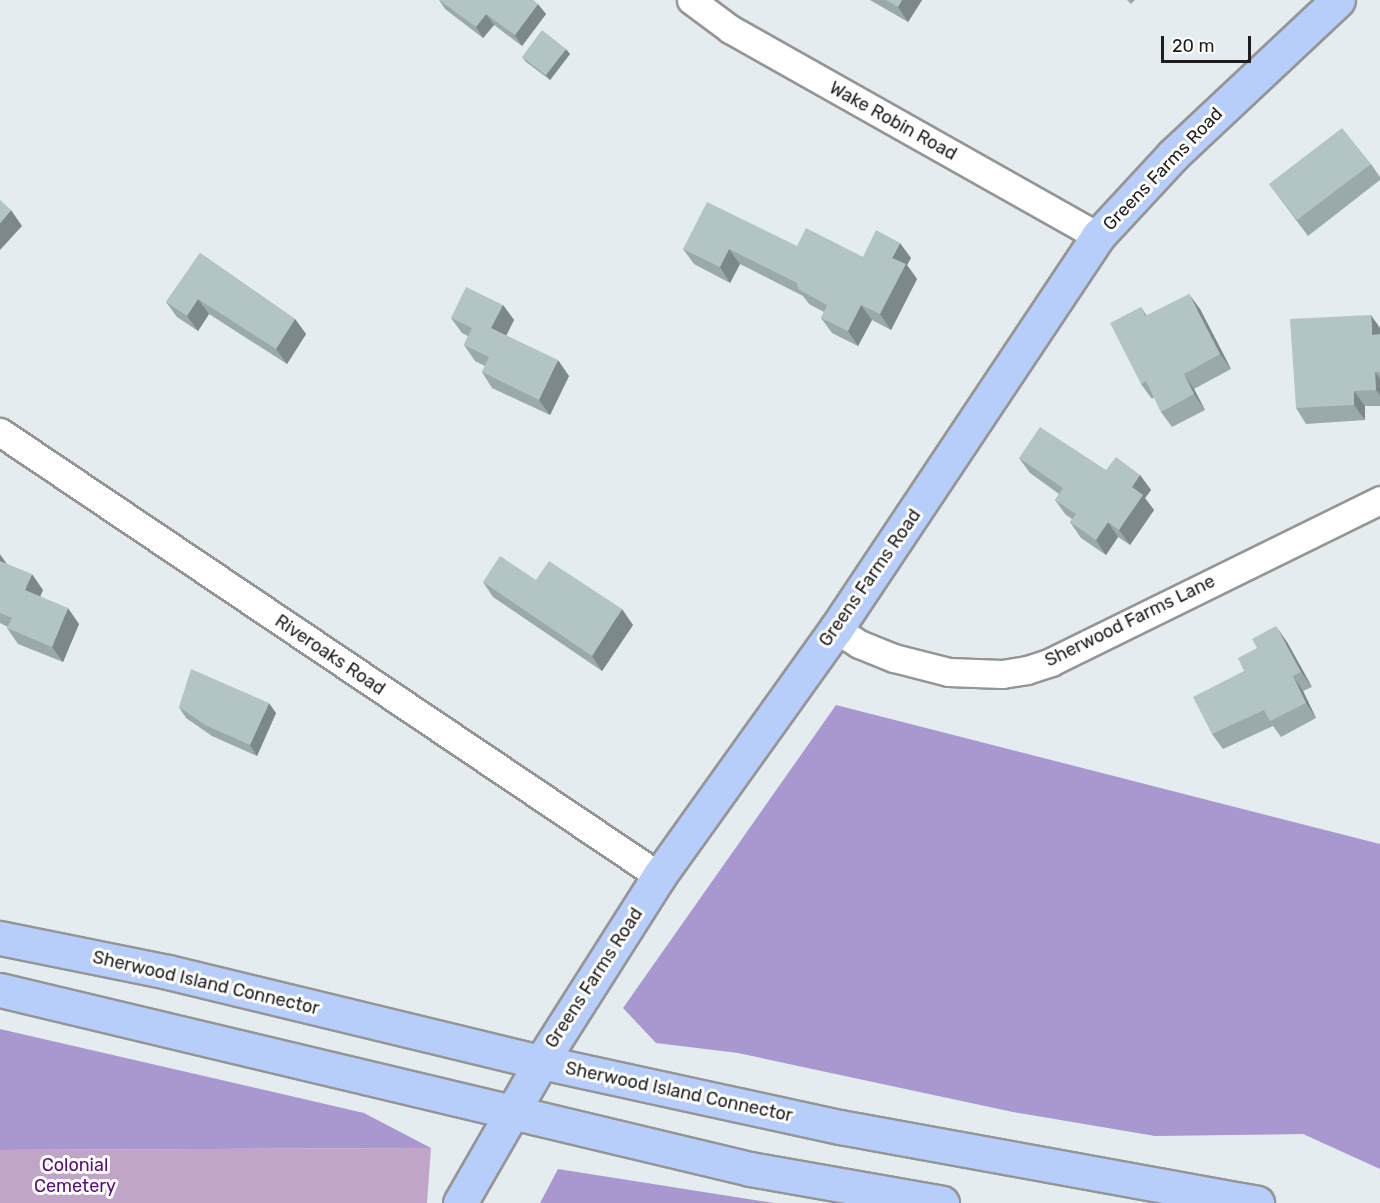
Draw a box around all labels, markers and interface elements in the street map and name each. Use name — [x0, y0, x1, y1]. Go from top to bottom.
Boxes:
scale bar — [1164, 24, 1254, 62]
text: 20 m — [1172, 35, 1214, 57]
street label: Wake Robin Road — [826, 77, 960, 165]
street label: Greens Farms Road — [1099, 103, 1227, 235]
street label: Greens Farms Road — [815, 505, 925, 651]
street label: Sherwood Farms Lane — [1041, 570, 1219, 672]
street label: Riveroaks Road — [271, 610, 389, 700]
street label: Greens Farms Road — [541, 904, 647, 1052]
street label: Sherwood Island Connector — [91, 946, 321, 1020]
street label: Sherwood Island Connector — [563, 1057, 795, 1127]
park label: Colonial Cemetery — [34, 1155, 116, 1198]

